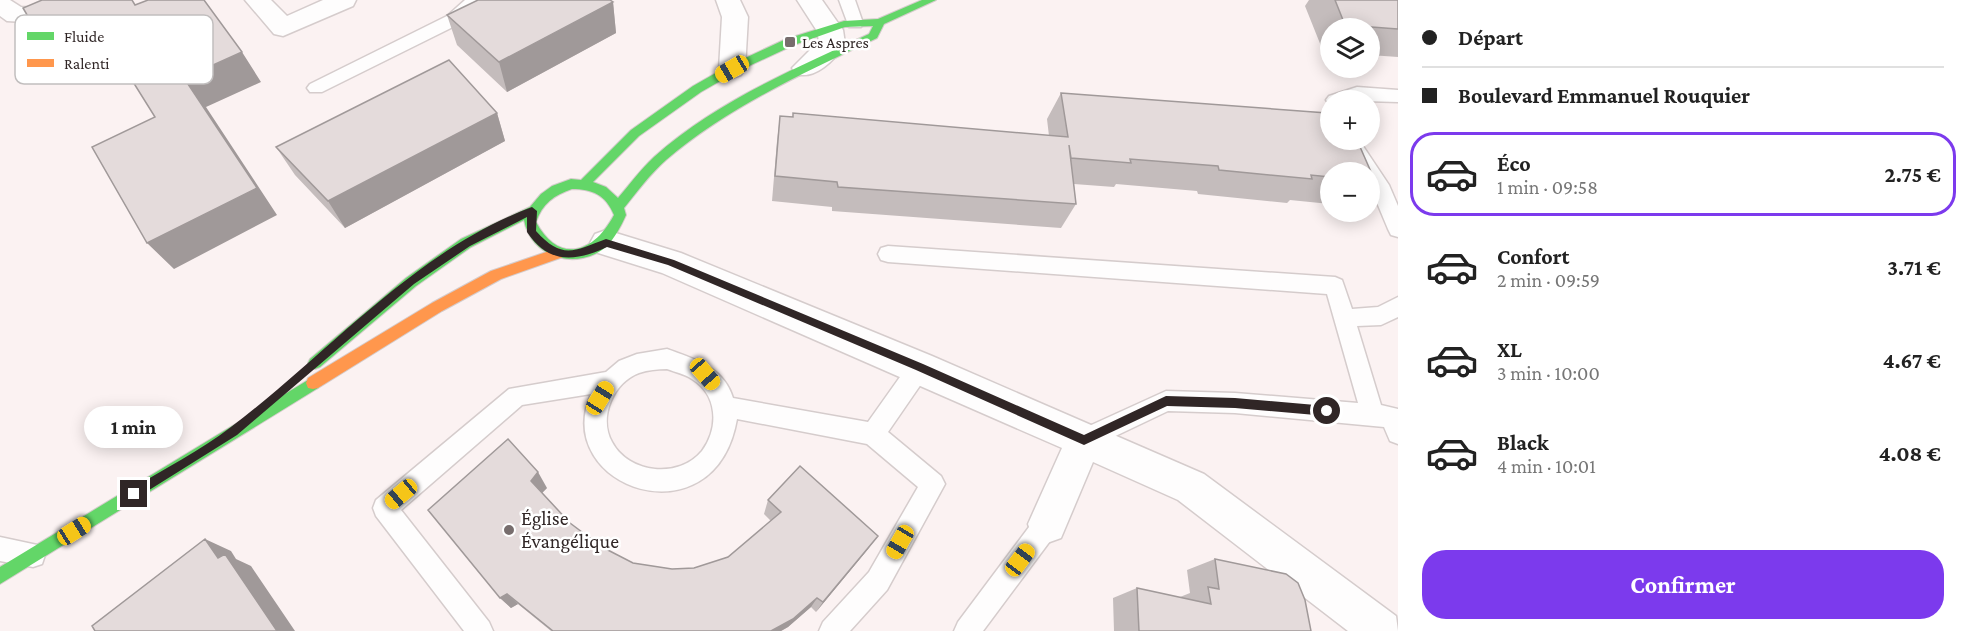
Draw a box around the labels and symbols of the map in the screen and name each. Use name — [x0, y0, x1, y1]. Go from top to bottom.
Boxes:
legend — [15, 15, 213, 84]
text: Fluide — [64, 28, 104, 45]
place label: Les Aspres — [802, 34, 869, 52]
marker: Les Aspres — [783, 35, 797, 49]
car — [712, 52, 752, 86]
text: Ralenti — [64, 55, 109, 72]
car — [686, 355, 724, 393]
car — [583, 378, 617, 418]
route start — [1313, 397, 1340, 424]
callout: 1 min — [84, 407, 184, 449]
car — [381, 476, 421, 512]
route end — [120, 480, 147, 507]
place label: Église Évangélique — [521, 507, 619, 553]
car — [54, 514, 94, 548]
car — [883, 522, 917, 562]
marker: Église Évangélique — [502, 523, 516, 537]
car — [1002, 540, 1038, 580]

